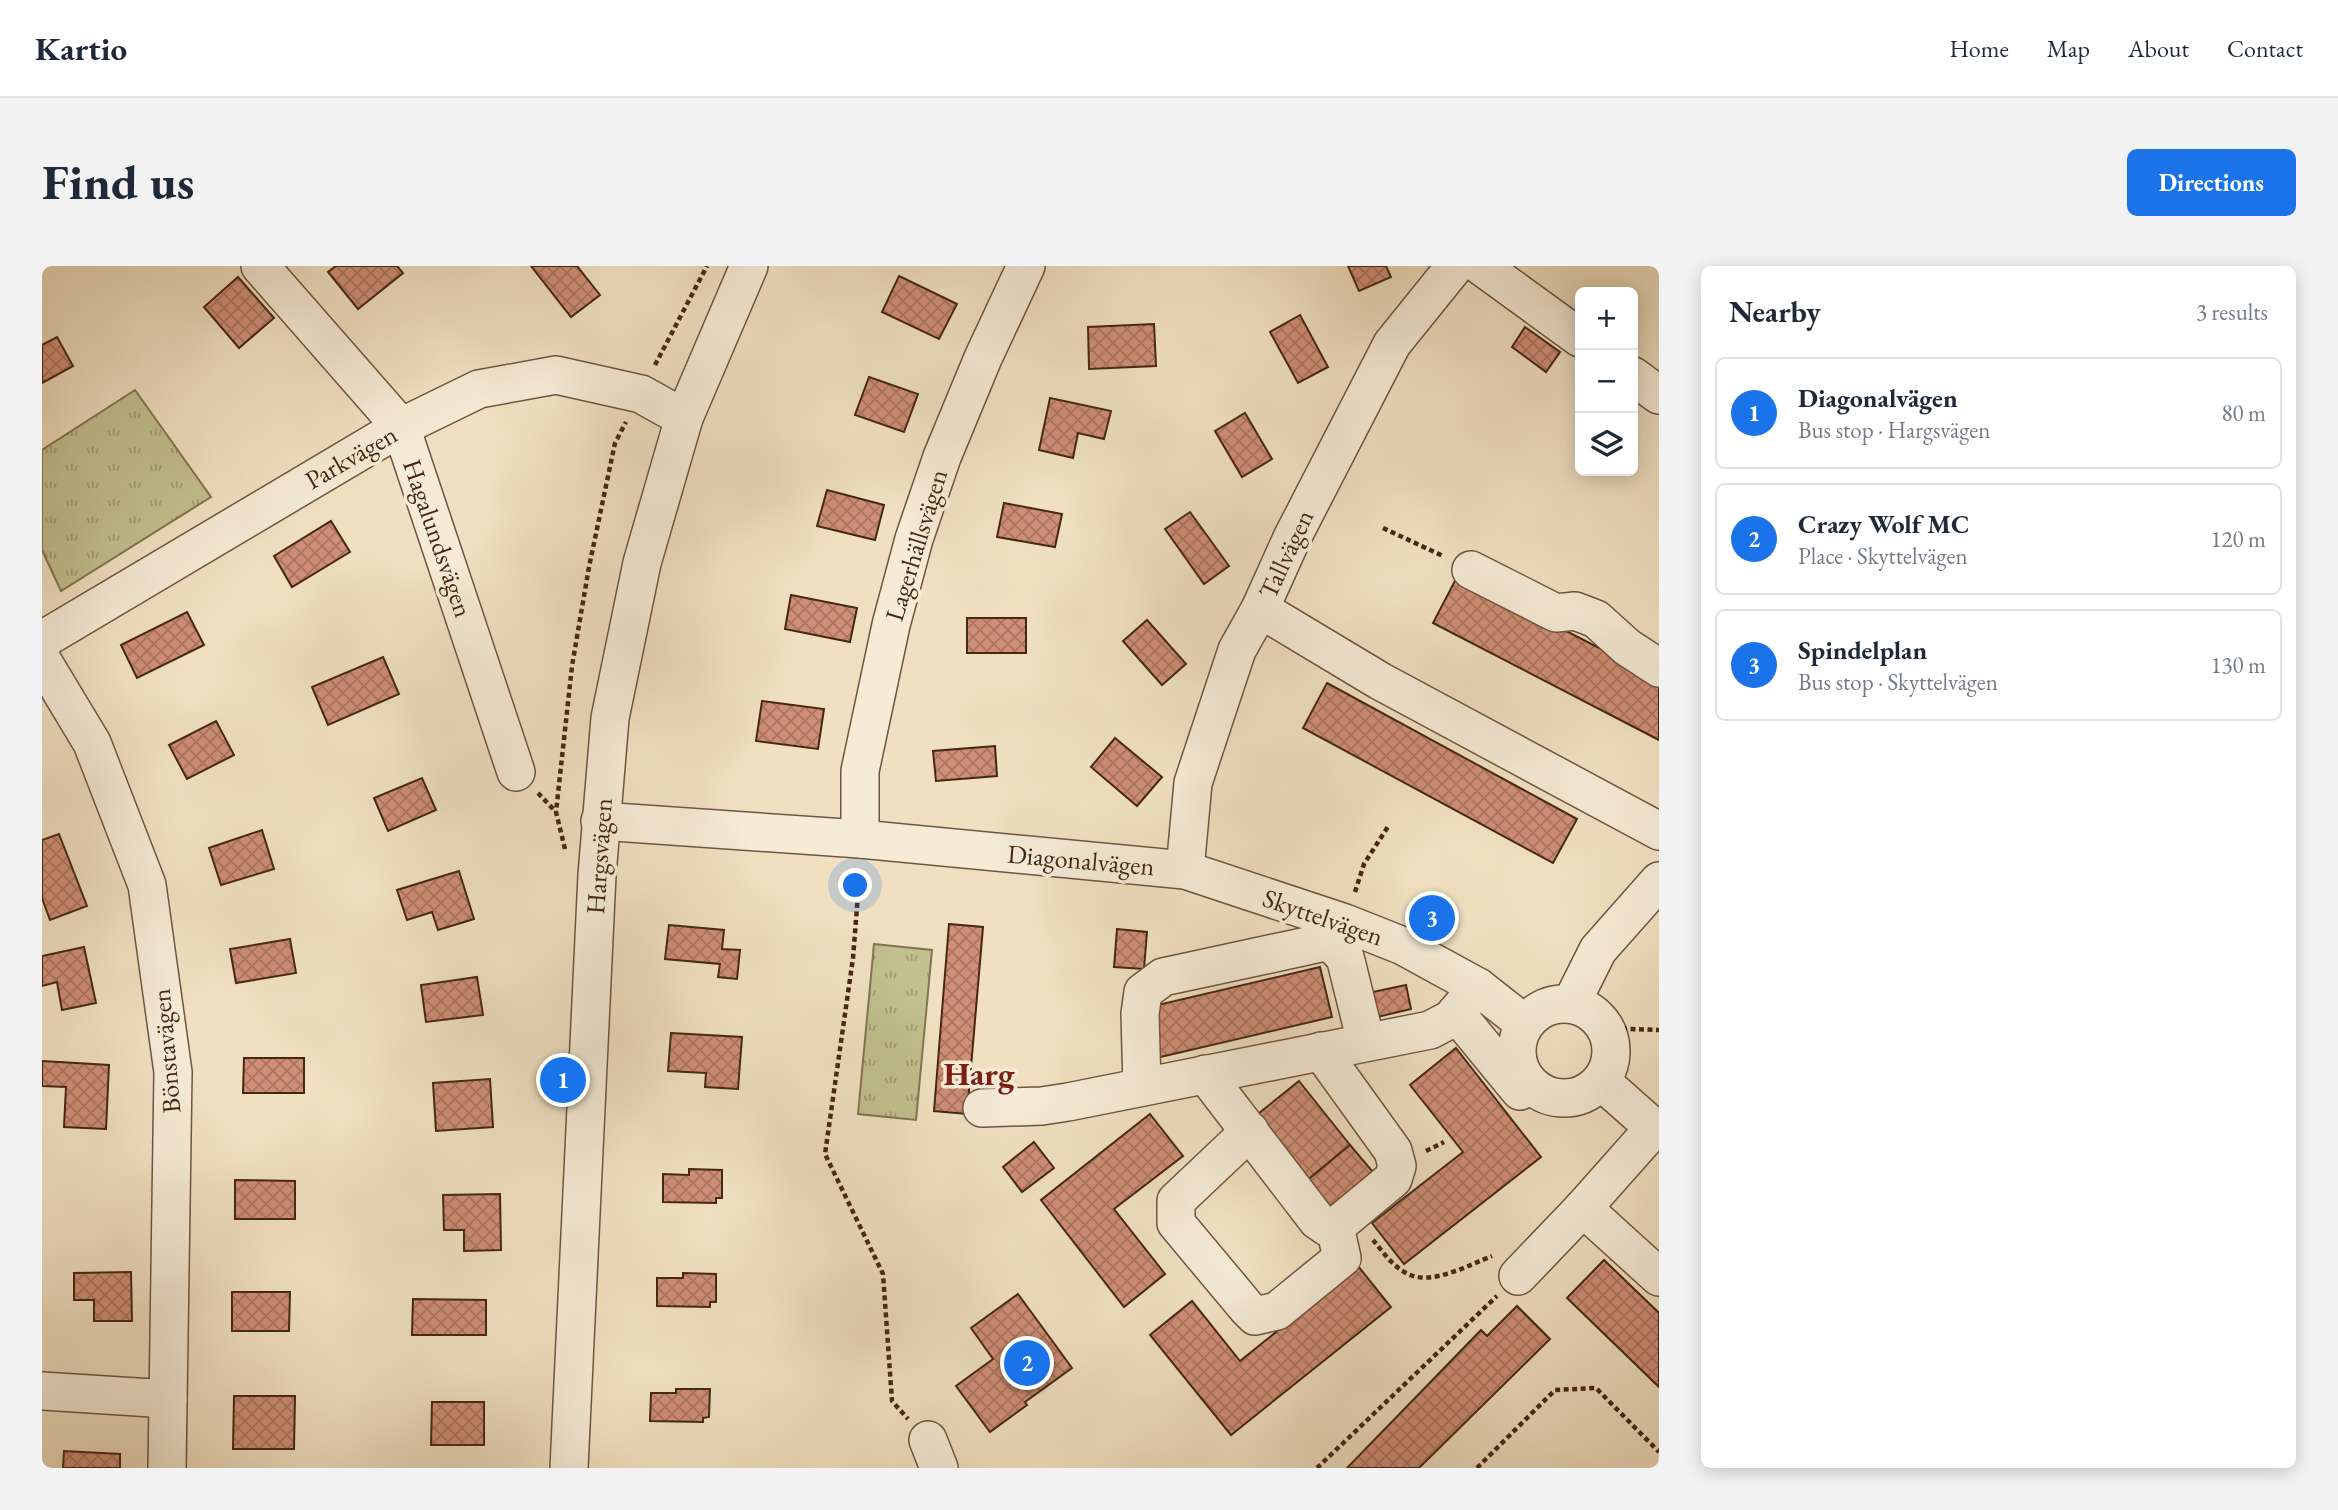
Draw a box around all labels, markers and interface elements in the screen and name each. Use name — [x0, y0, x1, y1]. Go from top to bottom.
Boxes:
text: Kartio — [35, 27, 127, 70]
text: Home — [1949, 33, 2009, 64]
text: Map — [2047, 33, 2090, 64]
text: About — [2128, 33, 2189, 64]
text: Contact — [2227, 33, 2303, 64]
button: Directions — [2127, 149, 2296, 216]
text: Find us — [42, 150, 194, 214]
map controls — [1575, 287, 1638, 476]
button: + — [1575, 287, 1638, 350]
text: Nearby — [1729, 292, 1821, 331]
text: 3 results — [2196, 297, 2268, 327]
button: − — [1575, 350, 1638, 413]
text: Diagonalvägen — [1798, 381, 1958, 415]
text: 1 — [1748, 398, 1760, 428]
text: 80 m — [2221, 398, 2266, 428]
button: layers — [1575, 413, 1638, 476]
text: Bus stop · Hargsvägen — [1798, 415, 1990, 445]
street label: Parkvägen — [299, 417, 403, 497]
street label: Hagalundsvägen — [395, 455, 481, 622]
street label: Lagerhällsvägen — [877, 465, 955, 625]
street label: Tallvägen — [1251, 504, 1321, 604]
text: Crazy Wolf MC — [1798, 507, 1970, 541]
text: 2 — [1748, 524, 1760, 554]
text: 120 m — [2210, 524, 2266, 554]
text: Place · Skyttelvägen — [1798, 541, 1968, 571]
text: Spindelplan — [1798, 633, 1927, 667]
text: 3 — [1748, 650, 1760, 680]
text: 130 m — [2210, 650, 2266, 680]
text: Bus stop · Skyttelvägen — [1798, 667, 1998, 697]
street label: Hargsvägen — [578, 797, 620, 915]
street label: Diagonalvägen — [1006, 837, 1156, 883]
your location — [838, 868, 872, 902]
street label: Skyttelvägen — [1258, 881, 1388, 953]
pin: 3 — [1409, 892, 1455, 944]
street label: Bönstavägen — [144, 987, 188, 1115]
district label: Harg — [943, 1052, 1015, 1095]
pin: 1 — [540, 1054, 586, 1106]
pin: 2 — [1004, 1337, 1050, 1389]

